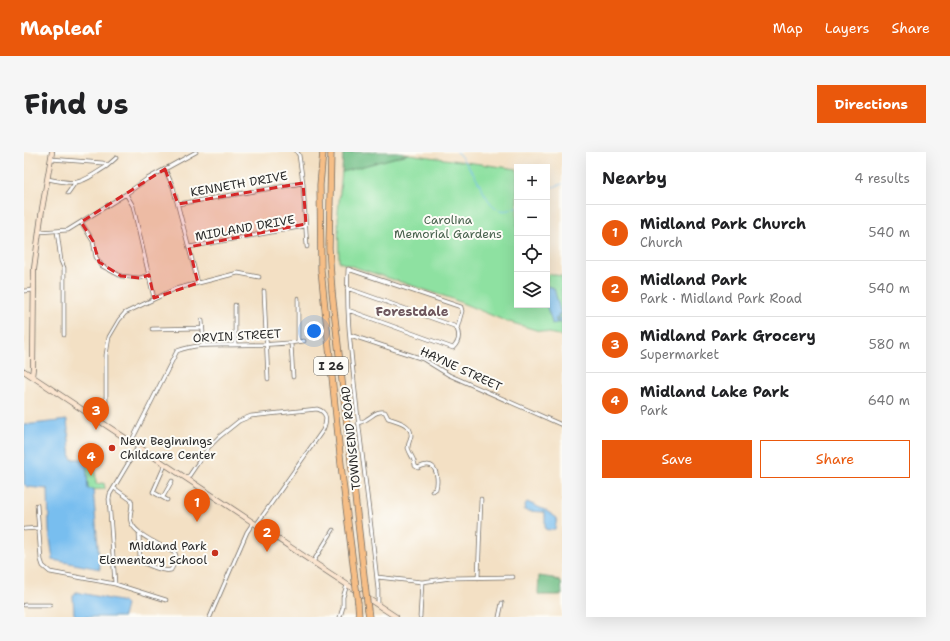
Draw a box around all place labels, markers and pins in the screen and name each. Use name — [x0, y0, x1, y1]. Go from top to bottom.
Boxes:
pin: 3 — [83, 397, 109, 430]
place label: New Beginnings Childcare Center — [120, 433, 216, 463]
pin: 4 — [78, 443, 104, 476]
marker: New Beginnings Childcare Center — [107, 443, 117, 453]
pin: 1 — [184, 489, 210, 522]
pin: 2 — [254, 519, 280, 552]
place label: Midland Park Elementary School — [99, 538, 207, 568]
marker: Midland Park Elementary School — [210, 548, 220, 558]

